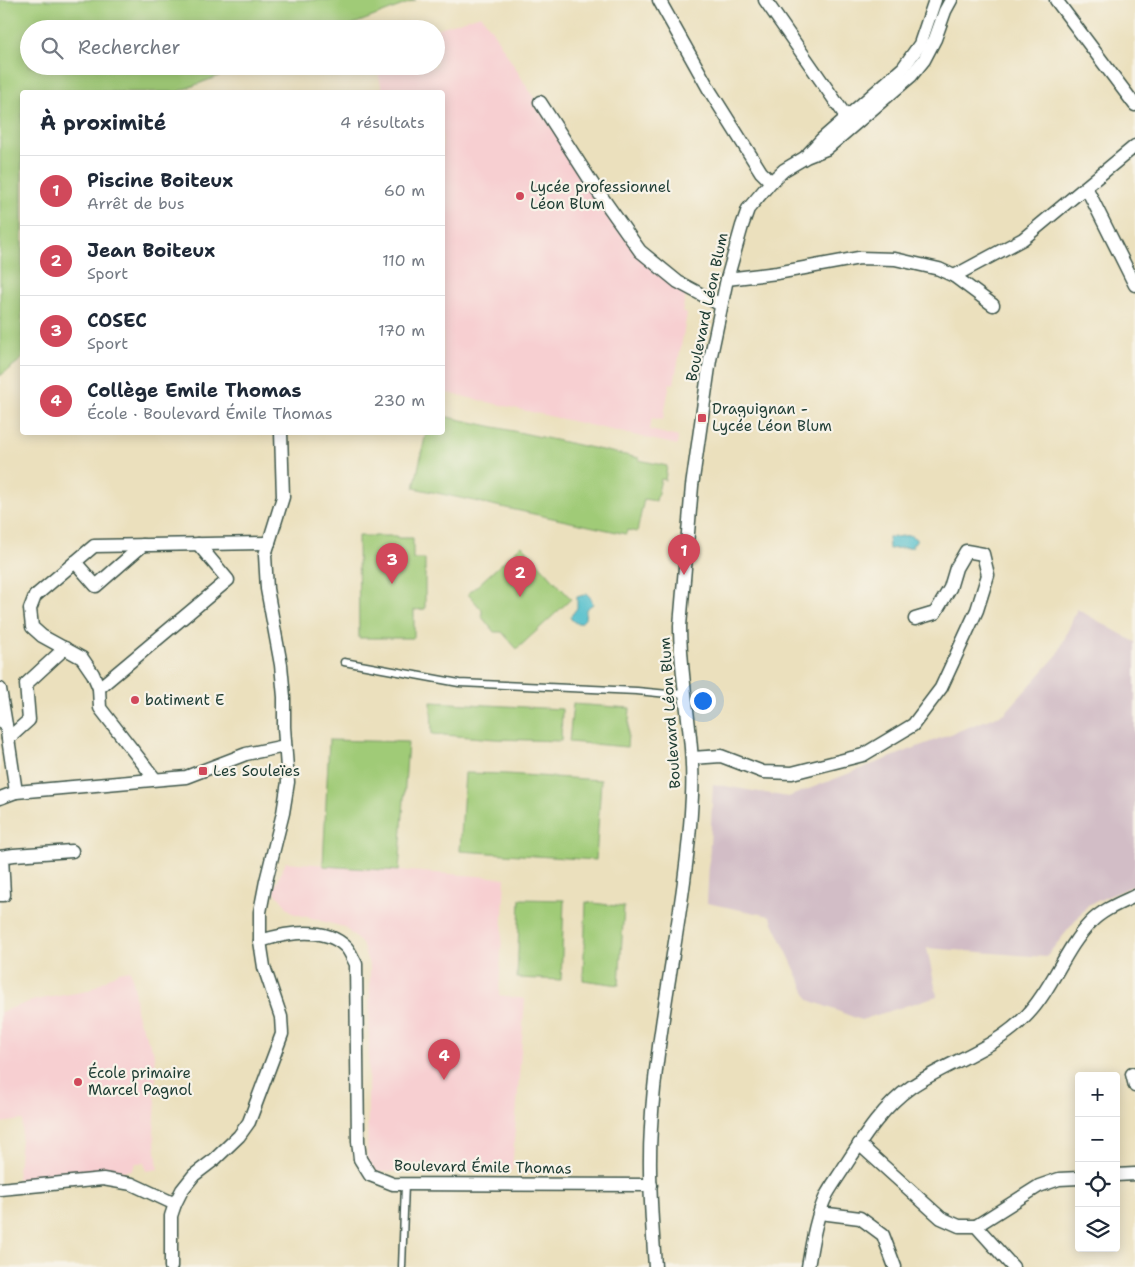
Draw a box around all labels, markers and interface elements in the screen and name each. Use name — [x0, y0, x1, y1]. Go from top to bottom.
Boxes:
search box — [20, 20, 445, 75]
icon: search — [38, 34, 66, 62]
text: Rechercher — [78, 35, 181, 60]
text: À proximité — [40, 109, 166, 137]
text: 4 résultats — [340, 112, 425, 133]
text: Piscine Boiteux — [87, 168, 233, 193]
place label: Lycée professionnel Léon Blum — [530, 177, 671, 214]
text: 1 — [52, 180, 60, 201]
text: 60 m — [384, 180, 425, 201]
marker: Lycée professionnel Léon Blum — [514, 190, 526, 202]
text: Arrêt de bus — [87, 193, 185, 214]
street label: Boulevard Léon Blum — [681, 231, 733, 383]
text: Jean Boiteux — [87, 238, 215, 263]
text: 2 — [50, 250, 62, 271]
text: 110 m — [382, 250, 425, 271]
text: Sport — [87, 263, 128, 284]
text: COSEC — [87, 308, 147, 333]
text: 3 — [50, 320, 62, 341]
text: 170 m — [378, 320, 425, 341]
text: Sport — [87, 333, 128, 354]
text: Collège Emile Thomas — [87, 378, 301, 403]
text: 4 — [50, 390, 62, 411]
text: 230 m — [373, 390, 425, 411]
place label: Draguignan - Lycée Léon Blum — [712, 399, 832, 436]
text: École · Boulevard Émile Thomas — [87, 403, 333, 424]
marker: Draguignan - Lycée Léon Blum — [696, 412, 708, 424]
pin: 1 — [668, 534, 700, 575]
pin: 3 — [376, 543, 408, 584]
pin: 2 — [504, 556, 536, 597]
street label: Boulevard Léon Blum — [655, 637, 685, 789]
your location — [690, 688, 716, 714]
place label: batiment E — [145, 690, 224, 710]
marker: batiment E — [129, 694, 141, 706]
place label: Les Souleïes — [213, 761, 300, 781]
marker: Les Souleïes — [197, 765, 209, 777]
pin: 4 — [428, 1039, 460, 1080]
place label: École primaire Marcel Pagnol — [88, 1062, 193, 1100]
map controls — [1075, 1072, 1120, 1252]
button: + — [1075, 1072, 1120, 1117]
marker: École primaire Marcel Pagnol — [72, 1076, 84, 1088]
button: − — [1075, 1117, 1120, 1162]
street label: Boulevard Émile Thomas — [394, 1154, 572, 1179]
button: locate — [1075, 1162, 1120, 1207]
button: layers — [1075, 1207, 1120, 1252]

